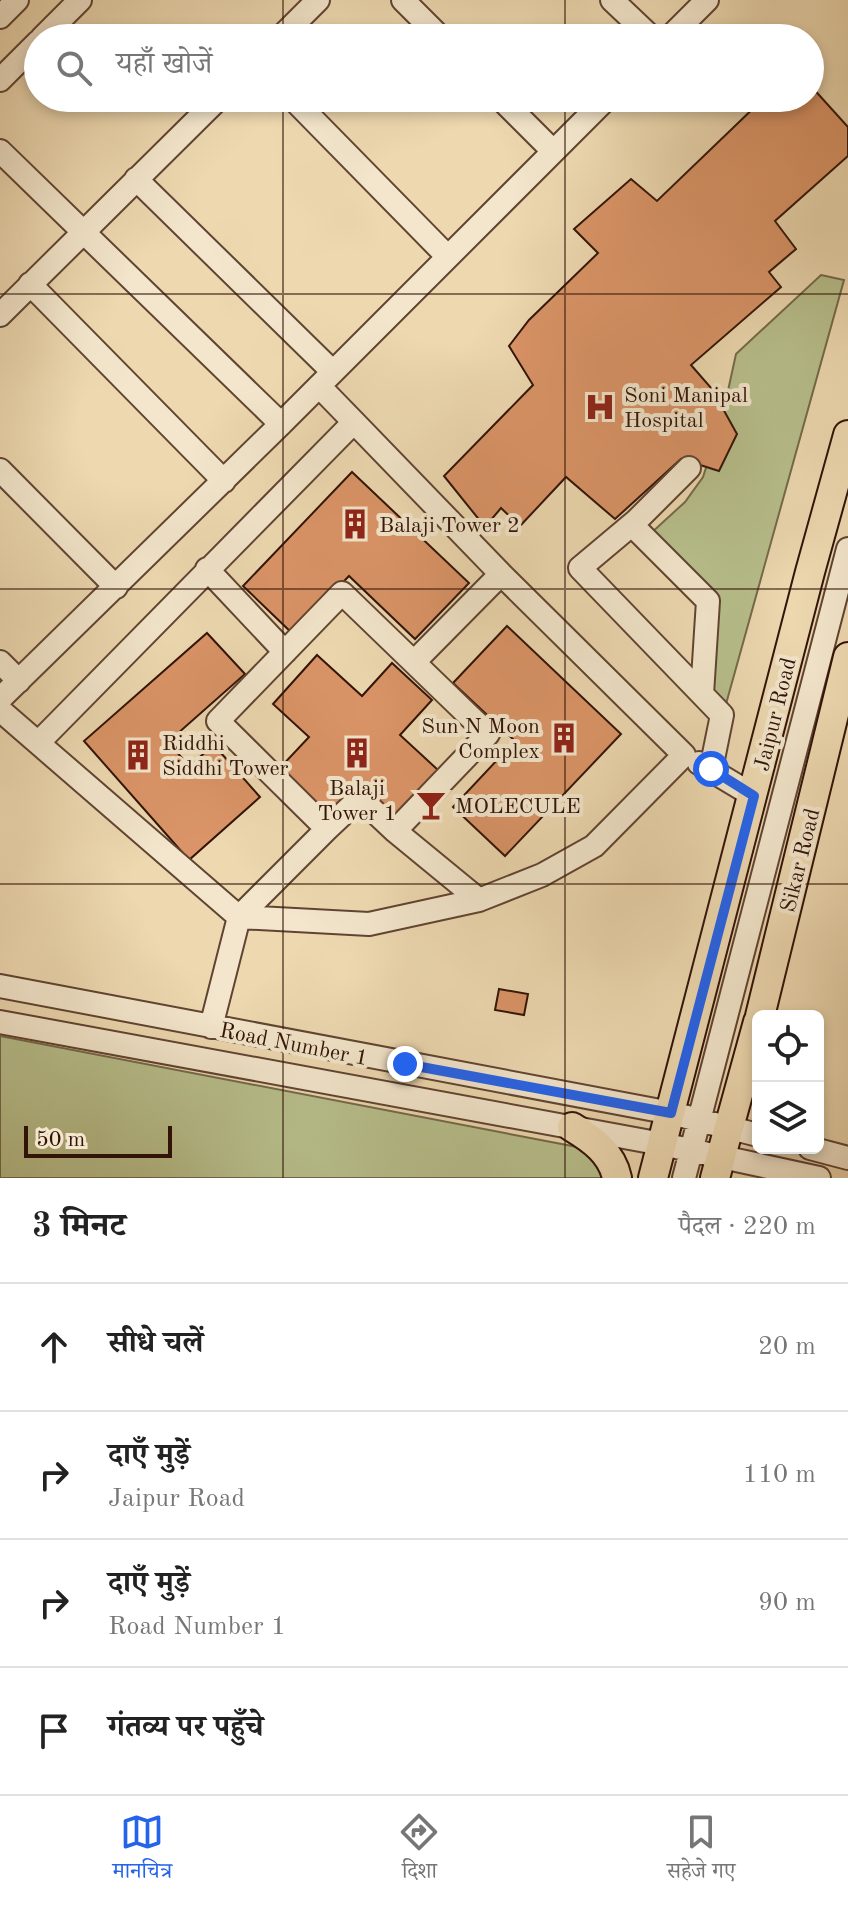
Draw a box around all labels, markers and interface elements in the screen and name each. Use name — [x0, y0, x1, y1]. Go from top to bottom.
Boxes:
search box — [24, 24, 824, 112]
icon: search — [52, 46, 96, 90]
text: यहाँ खोजें — [116, 50, 212, 80]
place label: Soni Manipal Hospital — [624, 385, 748, 432]
hospital icon: Soni Manipal Hospital — [583, 390, 617, 424]
building icon: Balaji Tower 2 — [338, 507, 372, 541]
place label: Balaji Tower 2 — [379, 515, 520, 537]
street label: Jaipur Road — [751, 656, 801, 773]
place label: Sun N Moon Complex — [421, 716, 540, 763]
building icon: Sun N Moon Complex — [547, 721, 581, 755]
place label: Riddhi Siddhi Tower — [162, 733, 289, 780]
building icon: Balaji Tower 1 — [340, 736, 374, 770]
building icon: Riddhi Siddhi Tower — [121, 738, 155, 772]
route start — [693, 751, 729, 787]
place label: Balaji Tower 1 — [318, 778, 396, 825]
bar icon: MOLECULE — [414, 788, 448, 822]
place label: MOLECULE — [455, 796, 581, 818]
street label: Sikar Road — [777, 806, 824, 915]
map controls — [752, 1010, 824, 1154]
button: locate — [752, 1010, 824, 1082]
street label: Road Number 1 — [218, 1020, 370, 1070]
route end — [387, 1046, 423, 1082]
button: layers — [752, 1082, 824, 1154]
scale bar — [24, 1122, 172, 1158]
text: 50 m — [36, 1129, 85, 1151]
text: 3 मिनट — [32, 1210, 126, 1244]
text: पैदल · 220 m — [678, 1214, 816, 1240]
icon: ahead — [32, 1325, 76, 1369]
text: सीधे चलें — [108, 1329, 203, 1359]
text: 20 m — [758, 1334, 816, 1360]
text: दाएँ मुड़ें — [108, 1441, 190, 1471]
icon: right — [32, 1453, 76, 1497]
text: 110 m — [743, 1462, 816, 1488]
text: Jaipur Road — [108, 1486, 245, 1512]
text: दाएँ मुड़ें — [108, 1569, 190, 1599]
icon: right — [32, 1581, 76, 1625]
text: 90 m — [758, 1590, 816, 1616]
text: Road Number 1 — [108, 1614, 286, 1640]
icon: arrive — [32, 1709, 76, 1753]
text: गंतव्य पर पहुँचे — [108, 1713, 264, 1743]
tab: मानचित्र — [113, 1810, 172, 1892]
tab: दिशा — [397, 1810, 441, 1892]
tab: सहेजे गए — [667, 1810, 735, 1892]

